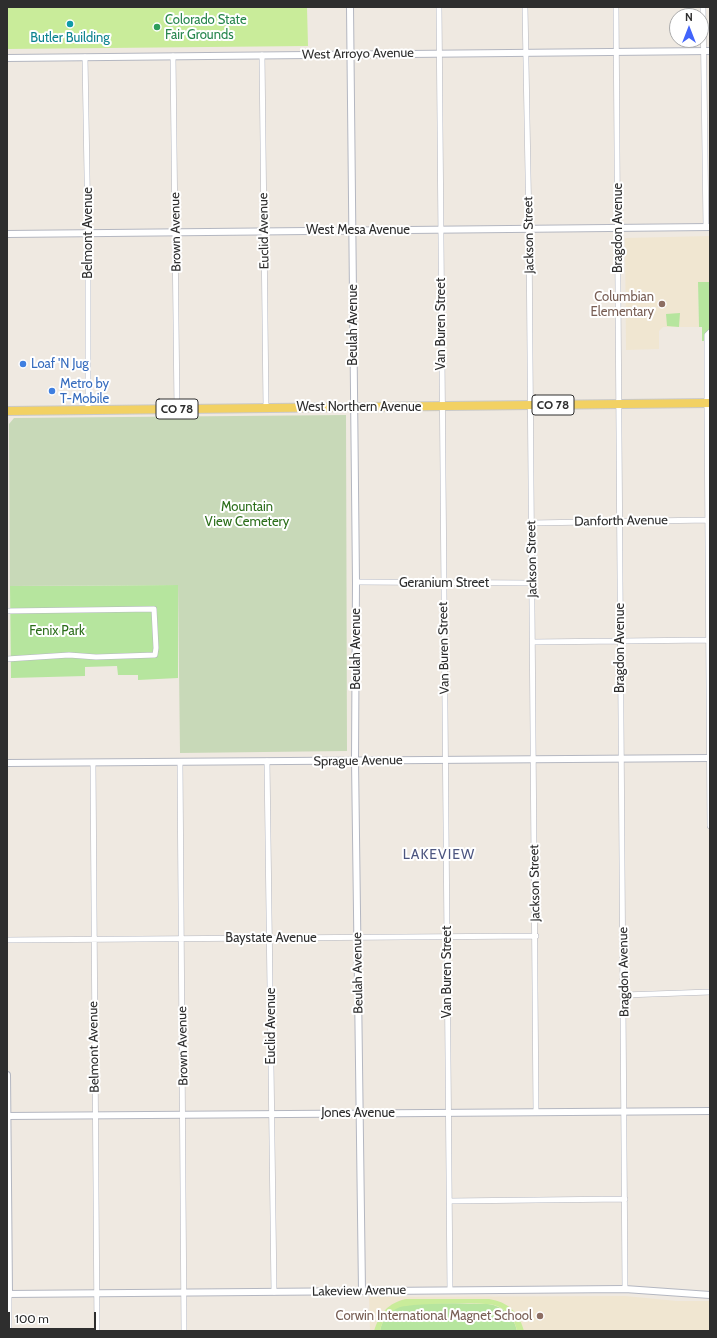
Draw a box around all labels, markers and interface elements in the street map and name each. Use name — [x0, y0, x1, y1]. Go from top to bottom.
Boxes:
north arrow — [669, 8, 709, 48]
text: N — [685, 10, 693, 24]
place label: Colorado State Fair Grounds — [165, 12, 247, 43]
marker: Butler Building — [65, 19, 75, 29]
marker: Colorado State Fair Grounds — [152, 22, 162, 32]
place label: Butler Building — [30, 30, 110, 46]
street label: West Arroyo Avenue — [302, 45, 414, 63]
street label: Bragdon Avenue — [610, 183, 626, 273]
street label: Belmont Avenue — [80, 187, 96, 279]
street label: Brown Avenue — [168, 192, 184, 272]
street label: Euclid Avenue — [256, 192, 272, 270]
street label: Jackson Street — [521, 196, 537, 274]
street label: West Mesa Avenue — [306, 222, 410, 238]
street label: Van Buren Street — [433, 278, 449, 370]
street label: Beulah Avenue — [345, 284, 361, 366]
place label: Columbian Elementary — [591, 289, 654, 320]
marker: Columbian Elementary — [657, 299, 667, 309]
place label: Loaf 'N Jug — [31, 356, 89, 372]
marker: Loaf 'N Jug — [18, 359, 28, 369]
place label: Metro by T-Mobile — [60, 376, 109, 407]
marker: Metro by T-Mobile — [47, 386, 57, 396]
road number: CO 78 — [532, 395, 574, 415]
road number: CO 78 — [156, 399, 198, 419]
street label: West Northern Avenue — [297, 399, 421, 415]
park label: Mountain View Cemetery — [205, 499, 289, 530]
street label: Danforth Avenue — [574, 512, 668, 530]
street label: Jackson Street — [524, 520, 540, 598]
street label: Geranium Street — [399, 575, 489, 591]
street label: Van Buren Street — [435, 602, 453, 694]
street label: Bragdon Avenue — [612, 603, 628, 693]
street label: Beulah Avenue — [348, 608, 364, 690]
park label: Fenix Park — [29, 623, 85, 639]
street label: Sprague Avenue — [313, 752, 403, 770]
street label: Jackson Street — [527, 844, 543, 922]
district label: LAKEVIEW — [403, 847, 475, 863]
street label: Van Buren Street — [439, 926, 455, 1018]
street label: Bragdon Avenue — [615, 927, 633, 1017]
street label: Baystate Avenue — [225, 930, 317, 946]
street label: Beulah Avenue — [349, 932, 367, 1014]
street label: Euclid Avenue — [263, 988, 279, 1064]
street label: Belmont Avenue — [85, 1001, 103, 1093]
street label: Brown Avenue — [175, 1006, 191, 1086]
street label: Jones Avenue — [321, 1105, 395, 1121]
street label: Lakeview Avenue — [312, 1282, 406, 1300]
scale bar — [10, 1304, 98, 1330]
place label: Corwin International Magnet School — [336, 1308, 532, 1324]
text: 100 m — [15, 1311, 49, 1326]
marker: Corwin International Magnet School — [535, 1311, 545, 1321]

